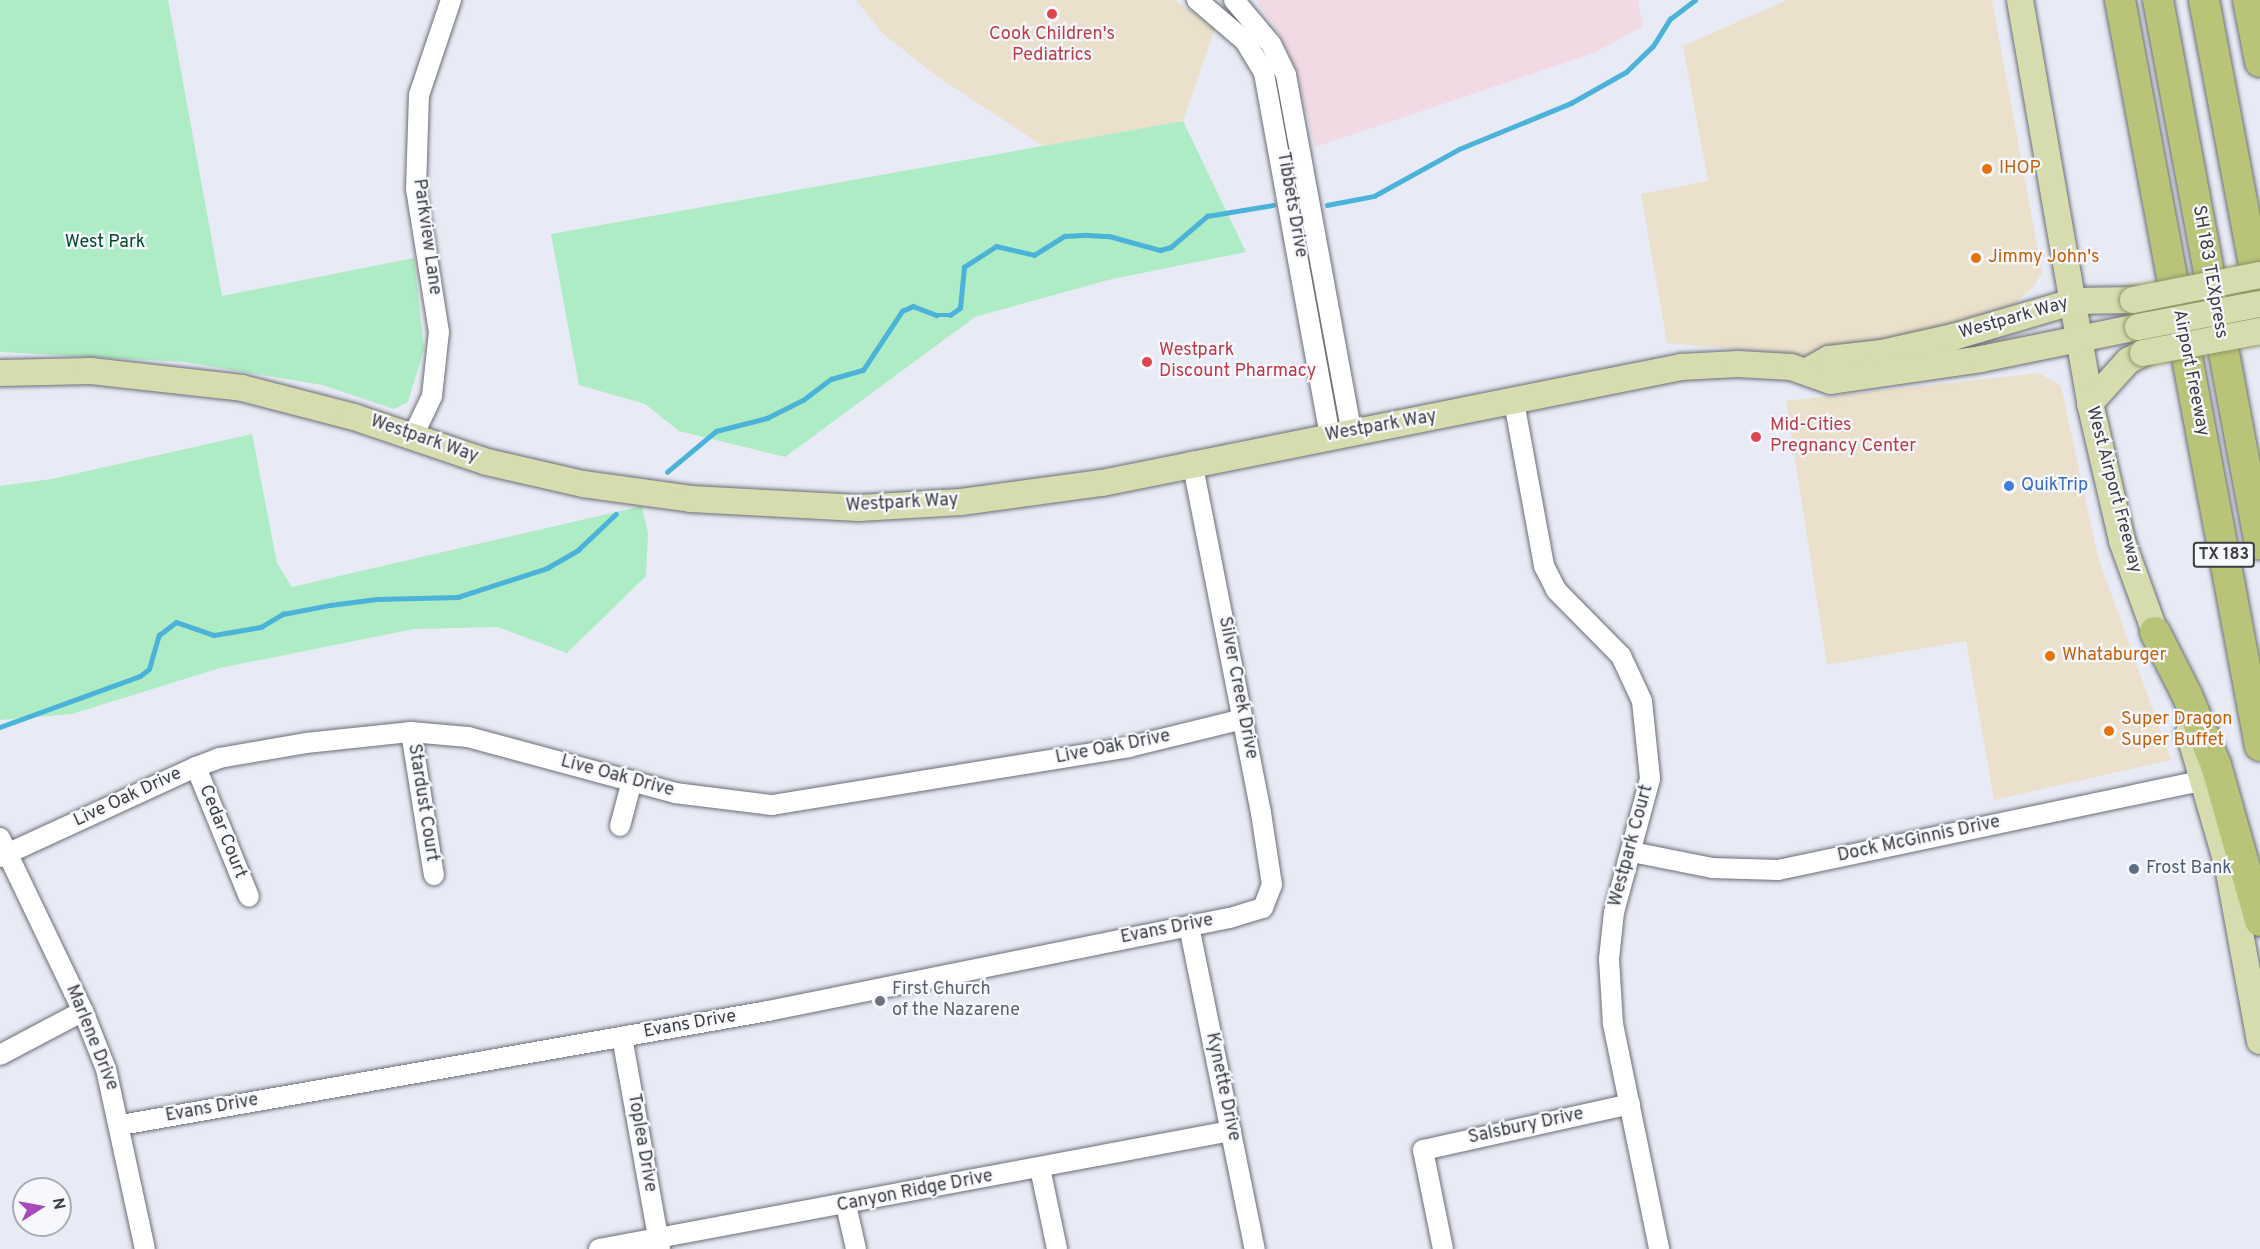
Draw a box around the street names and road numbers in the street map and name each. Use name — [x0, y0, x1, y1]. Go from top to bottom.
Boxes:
street label: Tibbets Drive — [1271, 150, 1311, 260]
street label: Parkview Lane — [407, 178, 445, 296]
street label: SH 183 TEXpress — [2187, 203, 2231, 341]
street label: Westpark Way — [1957, 293, 2071, 345]
street label: Airport Freeway — [2167, 308, 2213, 438]
street label: West Airport Freeway — [2080, 404, 2146, 576]
street label: Westpark Way — [1323, 407, 1439, 447]
street label: Westpark Way — [367, 411, 481, 469]
street label: Westpark Way — [845, 490, 959, 518]
road number: TX 183 — [2192, 542, 2256, 568]
street label: Silver Creek Drive — [1213, 615, 1261, 761]
street label: Live Oak Drive — [1054, 726, 1172, 770]
street label: Stardust Court — [402, 742, 442, 864]
street label: Live Oak Drive — [558, 752, 676, 802]
street label: Live Oak Drive — [71, 764, 185, 832]
street label: Cedar Court — [193, 782, 251, 882]
street label: Westpark Court — [1605, 783, 1659, 909]
street label: Dock McGinnis Drive — [1836, 812, 2002, 868]
street label: Evans Drive — [1119, 910, 1215, 950]
street label: Marlene Drive — [60, 982, 122, 1094]
street label: Evans Drive — [642, 1006, 738, 1044]
street label: Kynette Drive — [1200, 1031, 1244, 1143]
street label: Evans Drive — [164, 1090, 260, 1128]
street label: Toplea Drive — [622, 1092, 660, 1194]
street label: Salsbury Drive — [1466, 1104, 1586, 1150]
street label: Canyon Ridge Drive — [835, 1166, 995, 1218]

